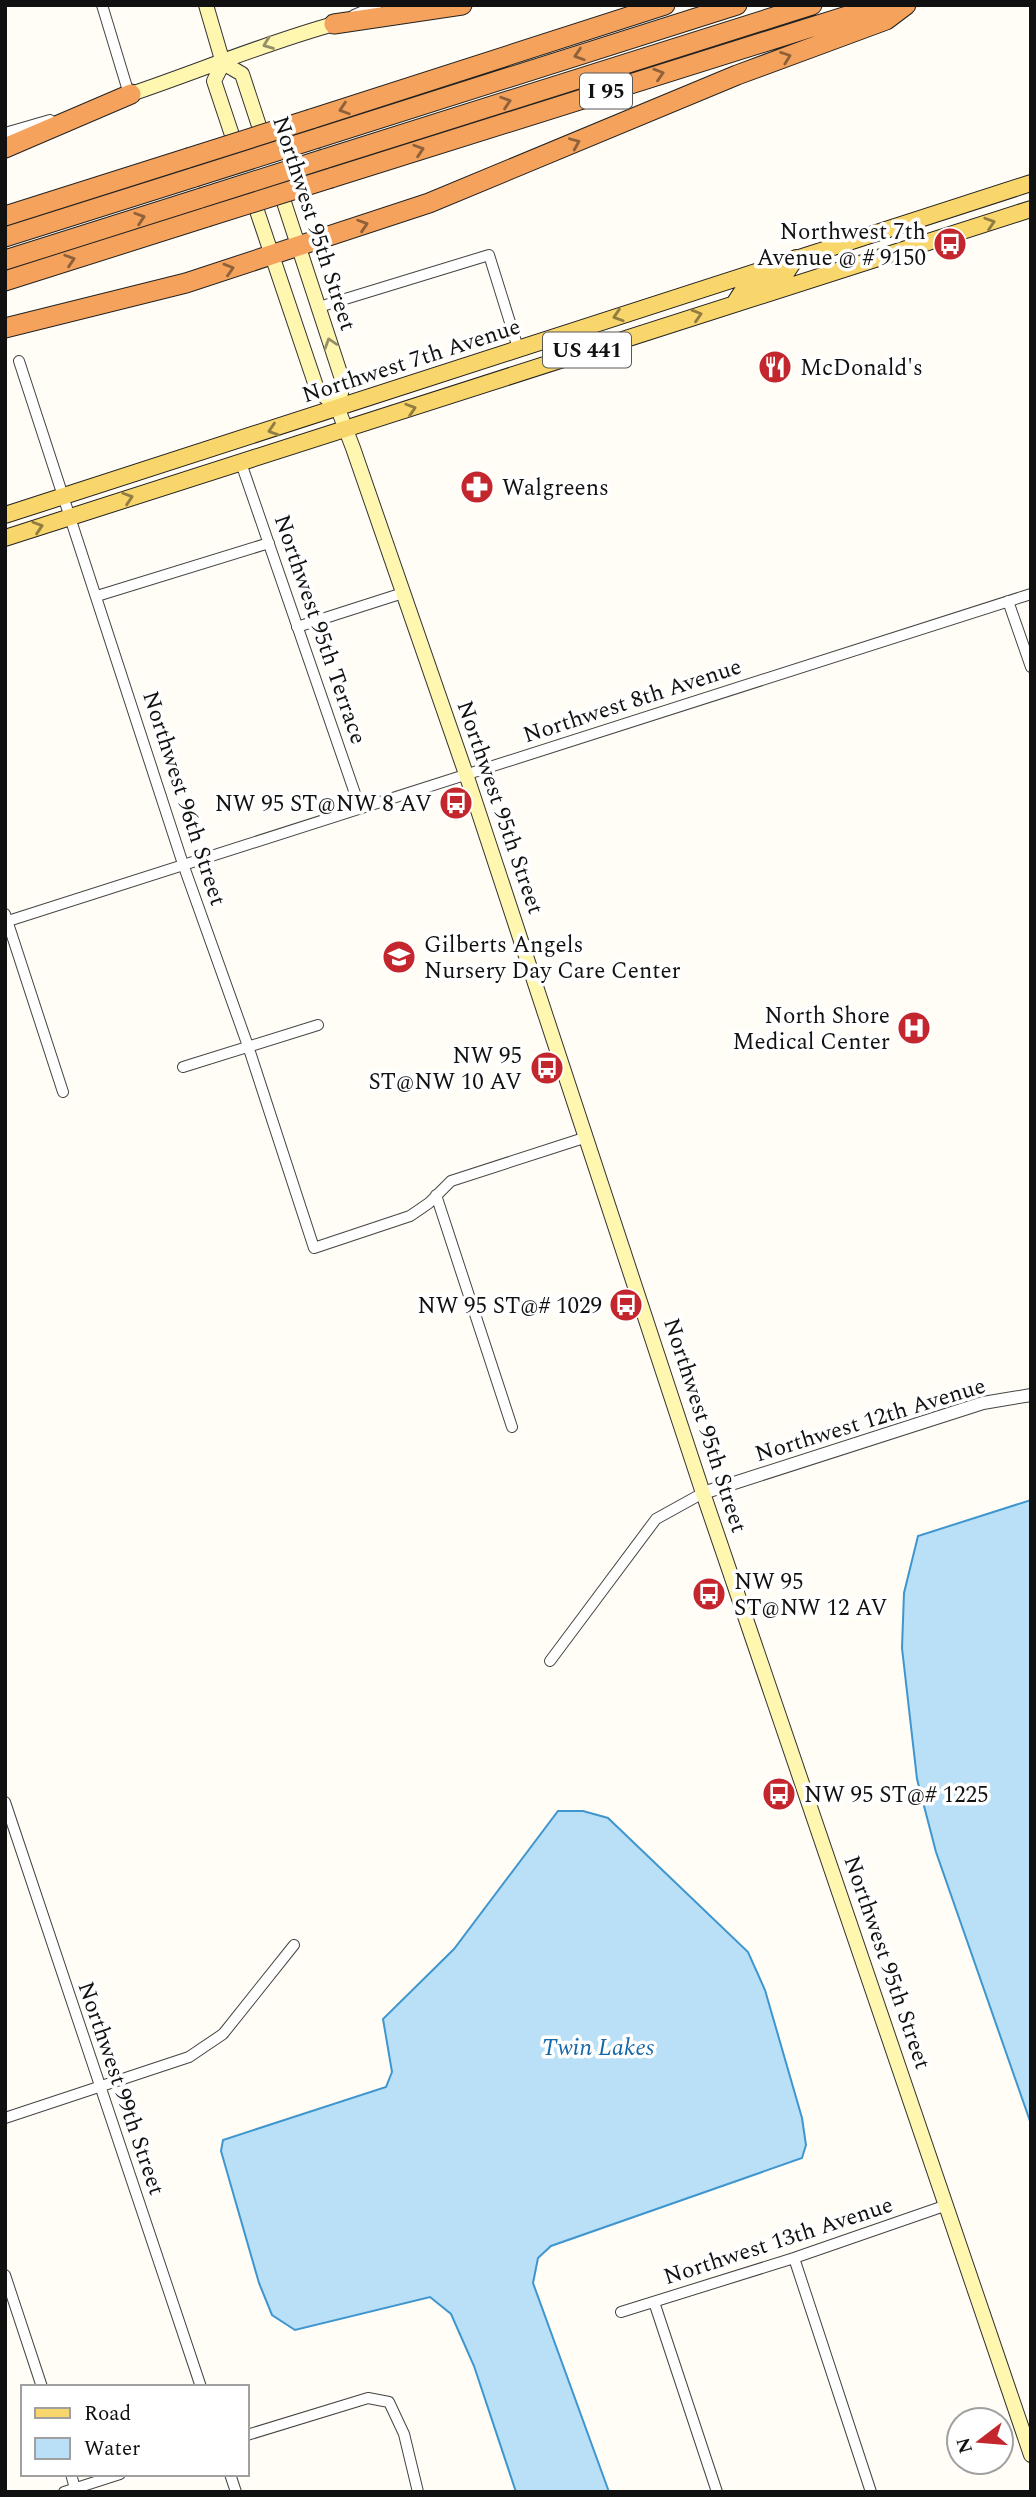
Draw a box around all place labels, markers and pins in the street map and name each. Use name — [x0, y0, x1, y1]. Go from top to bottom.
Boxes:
place label: Northwest 7th Avenue @ # 9150 — [757, 215, 926, 276]
bus stop icon: Northwest 7th Avenue @ # 9150 — [931, 225, 969, 263]
restaurant icon: McDonald's — [756, 348, 794, 386]
place label: McDonald's — [800, 351, 923, 386]
pharmacy icon: Walgreens — [458, 468, 496, 506]
place label: Walgreens — [502, 471, 609, 506]
bus stop icon: NW 95 ST@NW 8 AV — [437, 784, 475, 822]
place label: NW 95 ST@NW 8 AV — [215, 787, 432, 822]
place label: Gilberts Angels Nursery Day Care Center — [424, 928, 681, 989]
school or university icon: Gilberts Angels Nursery Day Care Center — [380, 938, 418, 976]
place label: North Shore Medical Center — [732, 999, 890, 1060]
hospital icon: North Shore Medical Center — [895, 1009, 933, 1047]
place label: NW 95 ST@NW 10 AV — [368, 1039, 522, 1100]
bus stop icon: NW 95 ST@NW 10 AV — [528, 1049, 566, 1087]
bus stop icon: NW 95 ST@# 1029 — [607, 1286, 645, 1324]
place label: NW 95 ST@# 1029 — [418, 1289, 602, 1324]
place label: NW 95 ST@NW 12 AV — [734, 1565, 888, 1626]
bus stop icon: NW 95 ST@NW 12 AV — [690, 1575, 728, 1613]
bus stop icon: NW 95 ST@# 1225 — [760, 1775, 798, 1813]
place label: NW 95 ST@# 1225 — [804, 1778, 988, 1813]

